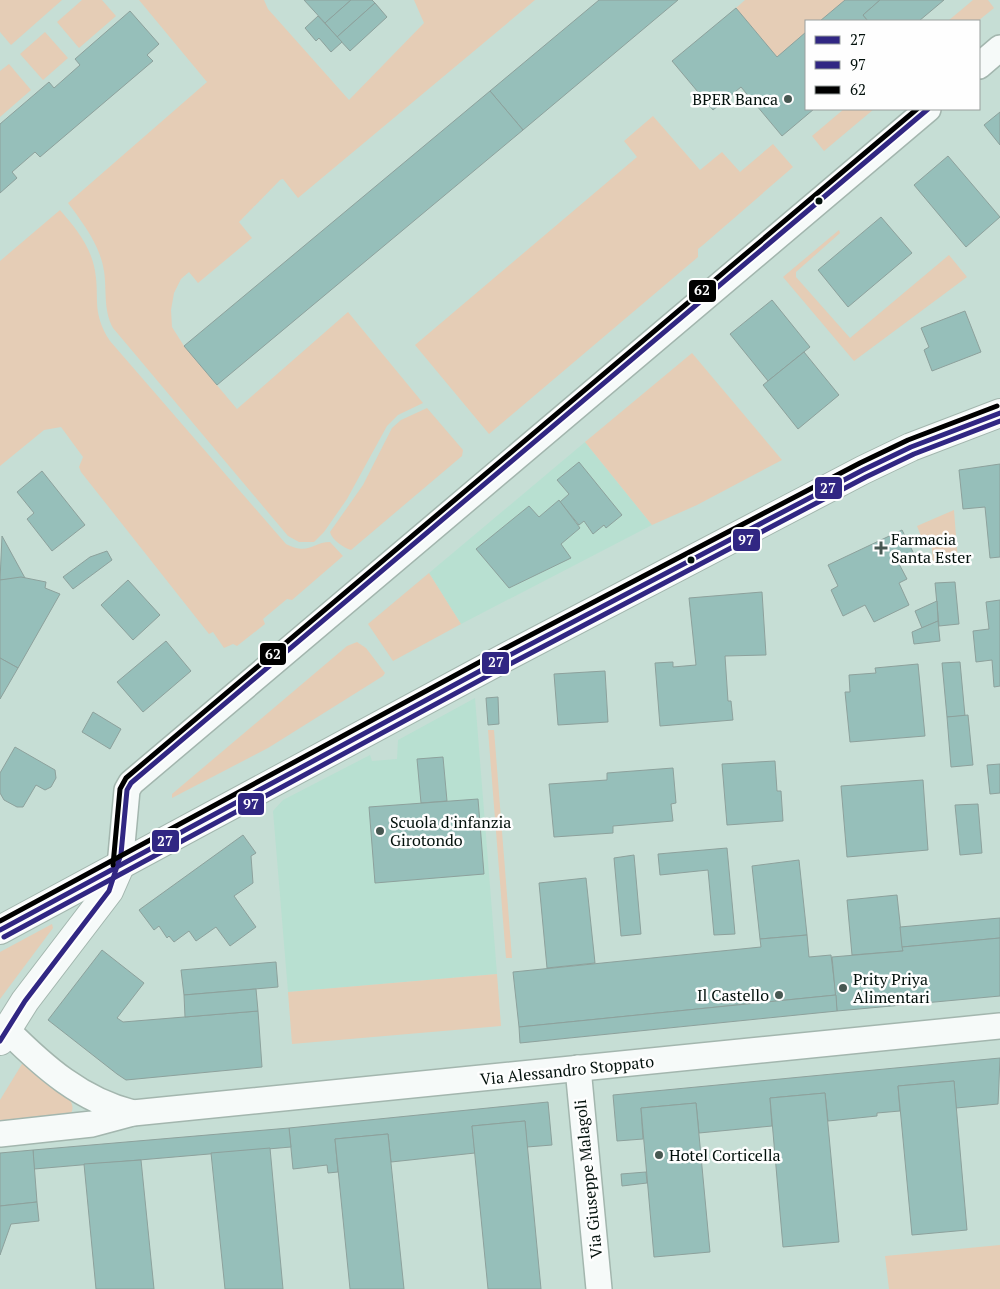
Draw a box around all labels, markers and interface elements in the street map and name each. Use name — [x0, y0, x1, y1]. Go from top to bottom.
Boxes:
legend — [805, 20, 980, 110]
text: 27 — [850, 29, 866, 49]
text: 97 — [850, 54, 866, 74]
text: 62 — [850, 79, 866, 99]
place label: BPER Banca — [692, 88, 778, 110]
marker: BPER Banca — [782, 93, 794, 105]
unlabelled marker — [814, 196, 824, 206]
line badge: 62 — [688, 279, 717, 303]
text: 62 — [694, 280, 710, 299]
line badge: 27 — [814, 476, 843, 500]
text: 27 — [820, 478, 836, 497]
line badge: 97 — [732, 528, 761, 552]
place label: Farmacia Santa Ester — [891, 528, 972, 568]
text: 97 — [738, 530, 754, 549]
marker: Farmacia Santa Ester — [875, 542, 887, 554]
unlabelled marker — [686, 555, 696, 565]
line badge: 62 — [259, 642, 287, 666]
text: 62 — [265, 644, 281, 663]
line badge: 27 — [481, 651, 510, 675]
text: 27 — [488, 652, 504, 671]
line badge: 97 — [237, 792, 265, 816]
text: 97 — [243, 794, 259, 813]
place label: Scuola d'infanzia Girotondo — [390, 811, 511, 851]
marker: Scuola d'infanzia Girotondo — [374, 825, 386, 837]
line badge: 27 — [151, 829, 180, 853]
text: 27 — [157, 831, 173, 850]
place label: Prity Priya Alimentari — [853, 968, 930, 1008]
marker: Prity Priya Alimentari — [837, 982, 849, 994]
place label: Il Castello — [697, 984, 769, 1006]
marker: Il Castello — [773, 989, 785, 1001]
street label: Via Alessandro Stoppato — [479, 1050, 655, 1090]
street label: Via Giuseppe Malagoli — [569, 1098, 607, 1259]
place label: Hotel Corticella — [669, 1144, 781, 1166]
marker: Hotel Corticella — [653, 1149, 665, 1161]

